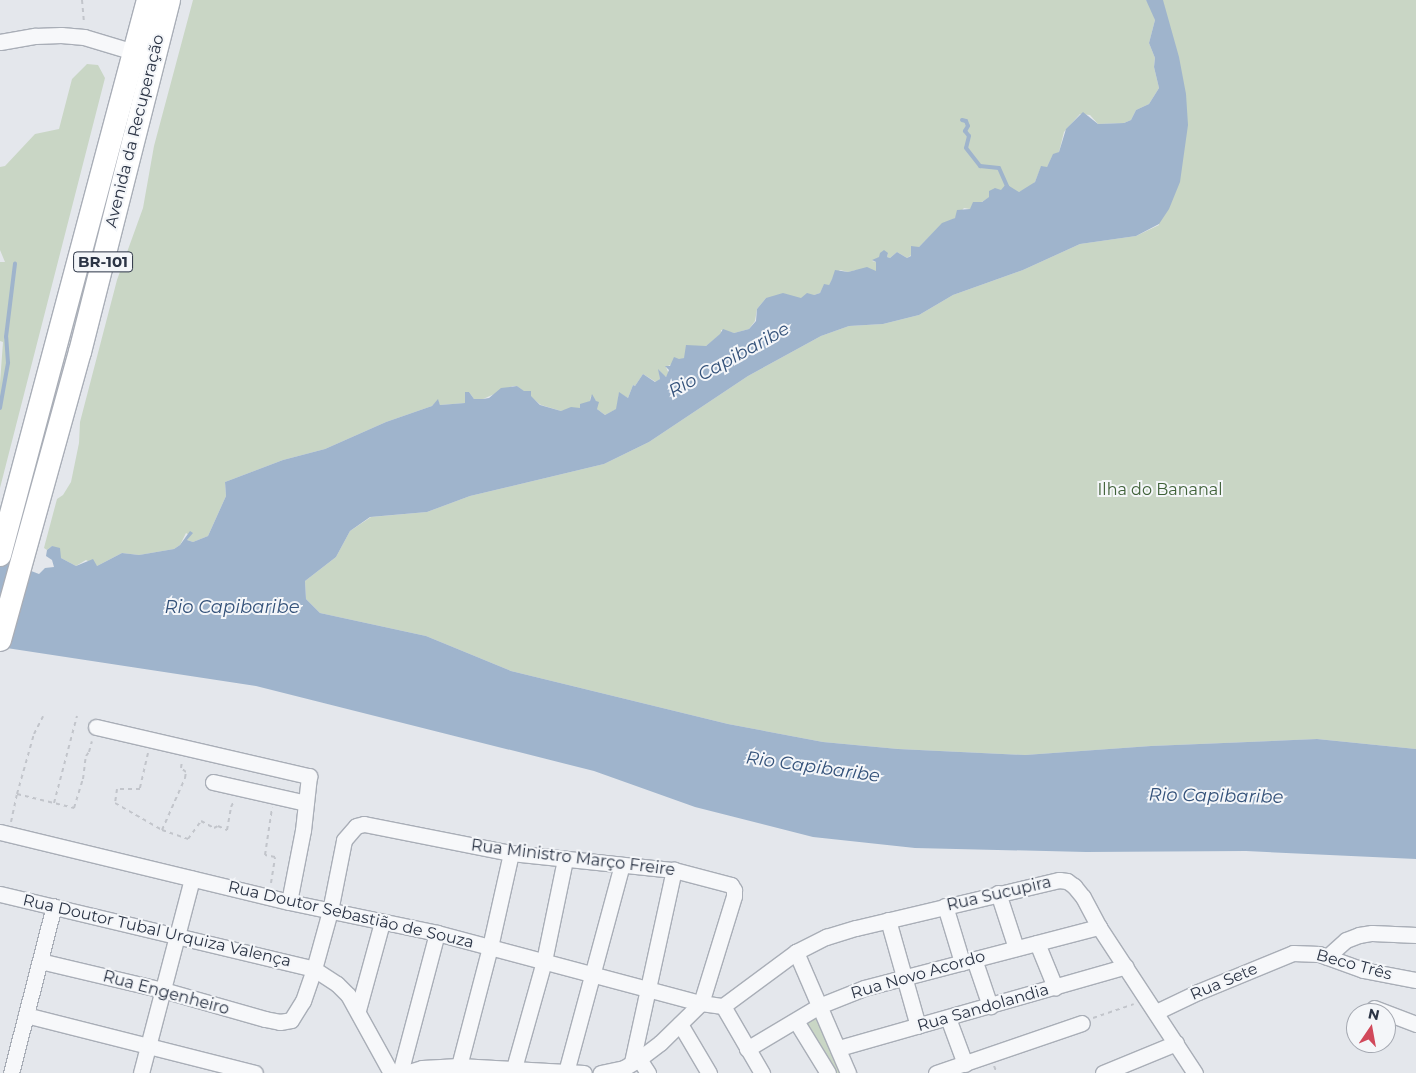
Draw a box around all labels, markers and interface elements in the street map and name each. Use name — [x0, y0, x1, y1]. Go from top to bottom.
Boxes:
street label: Avenida da Recuperação — [102, 32, 168, 230]
road number: BR-101 — [73, 250, 133, 274]
water label: Rio Capibaribe — [665, 318, 793, 402]
park label: Ilha do Bananal — [1098, 480, 1222, 500]
water label: Rio Capibaribe — [164, 596, 300, 618]
water label: Rio Capibaribe — [745, 747, 881, 787]
water label: Rio Capibaribe — [1148, 784, 1284, 808]
street label: Rua Ministro Março Freire — [470, 836, 676, 880]
street label: Rua Sucupira — [945, 873, 1053, 915]
street label: Rua Doutor Sebastião de Souza — [226, 877, 476, 953]
street label: Rua Doutor Tubal Urquiza Valença — [21, 891, 293, 971]
street label: Beco Três — [1314, 946, 1394, 984]
street label: Rua Novo Acordo — [849, 947, 987, 1003]
street label: Rua Sete — [1187, 959, 1261, 1005]
street label: Rua Engenheiro — [101, 967, 231, 1019]
street label: Rua Sandolandia — [915, 980, 1051, 1036]
north arrow — [1346, 1003, 1396, 1053]
text: N — [1367, 1004, 1381, 1024]

